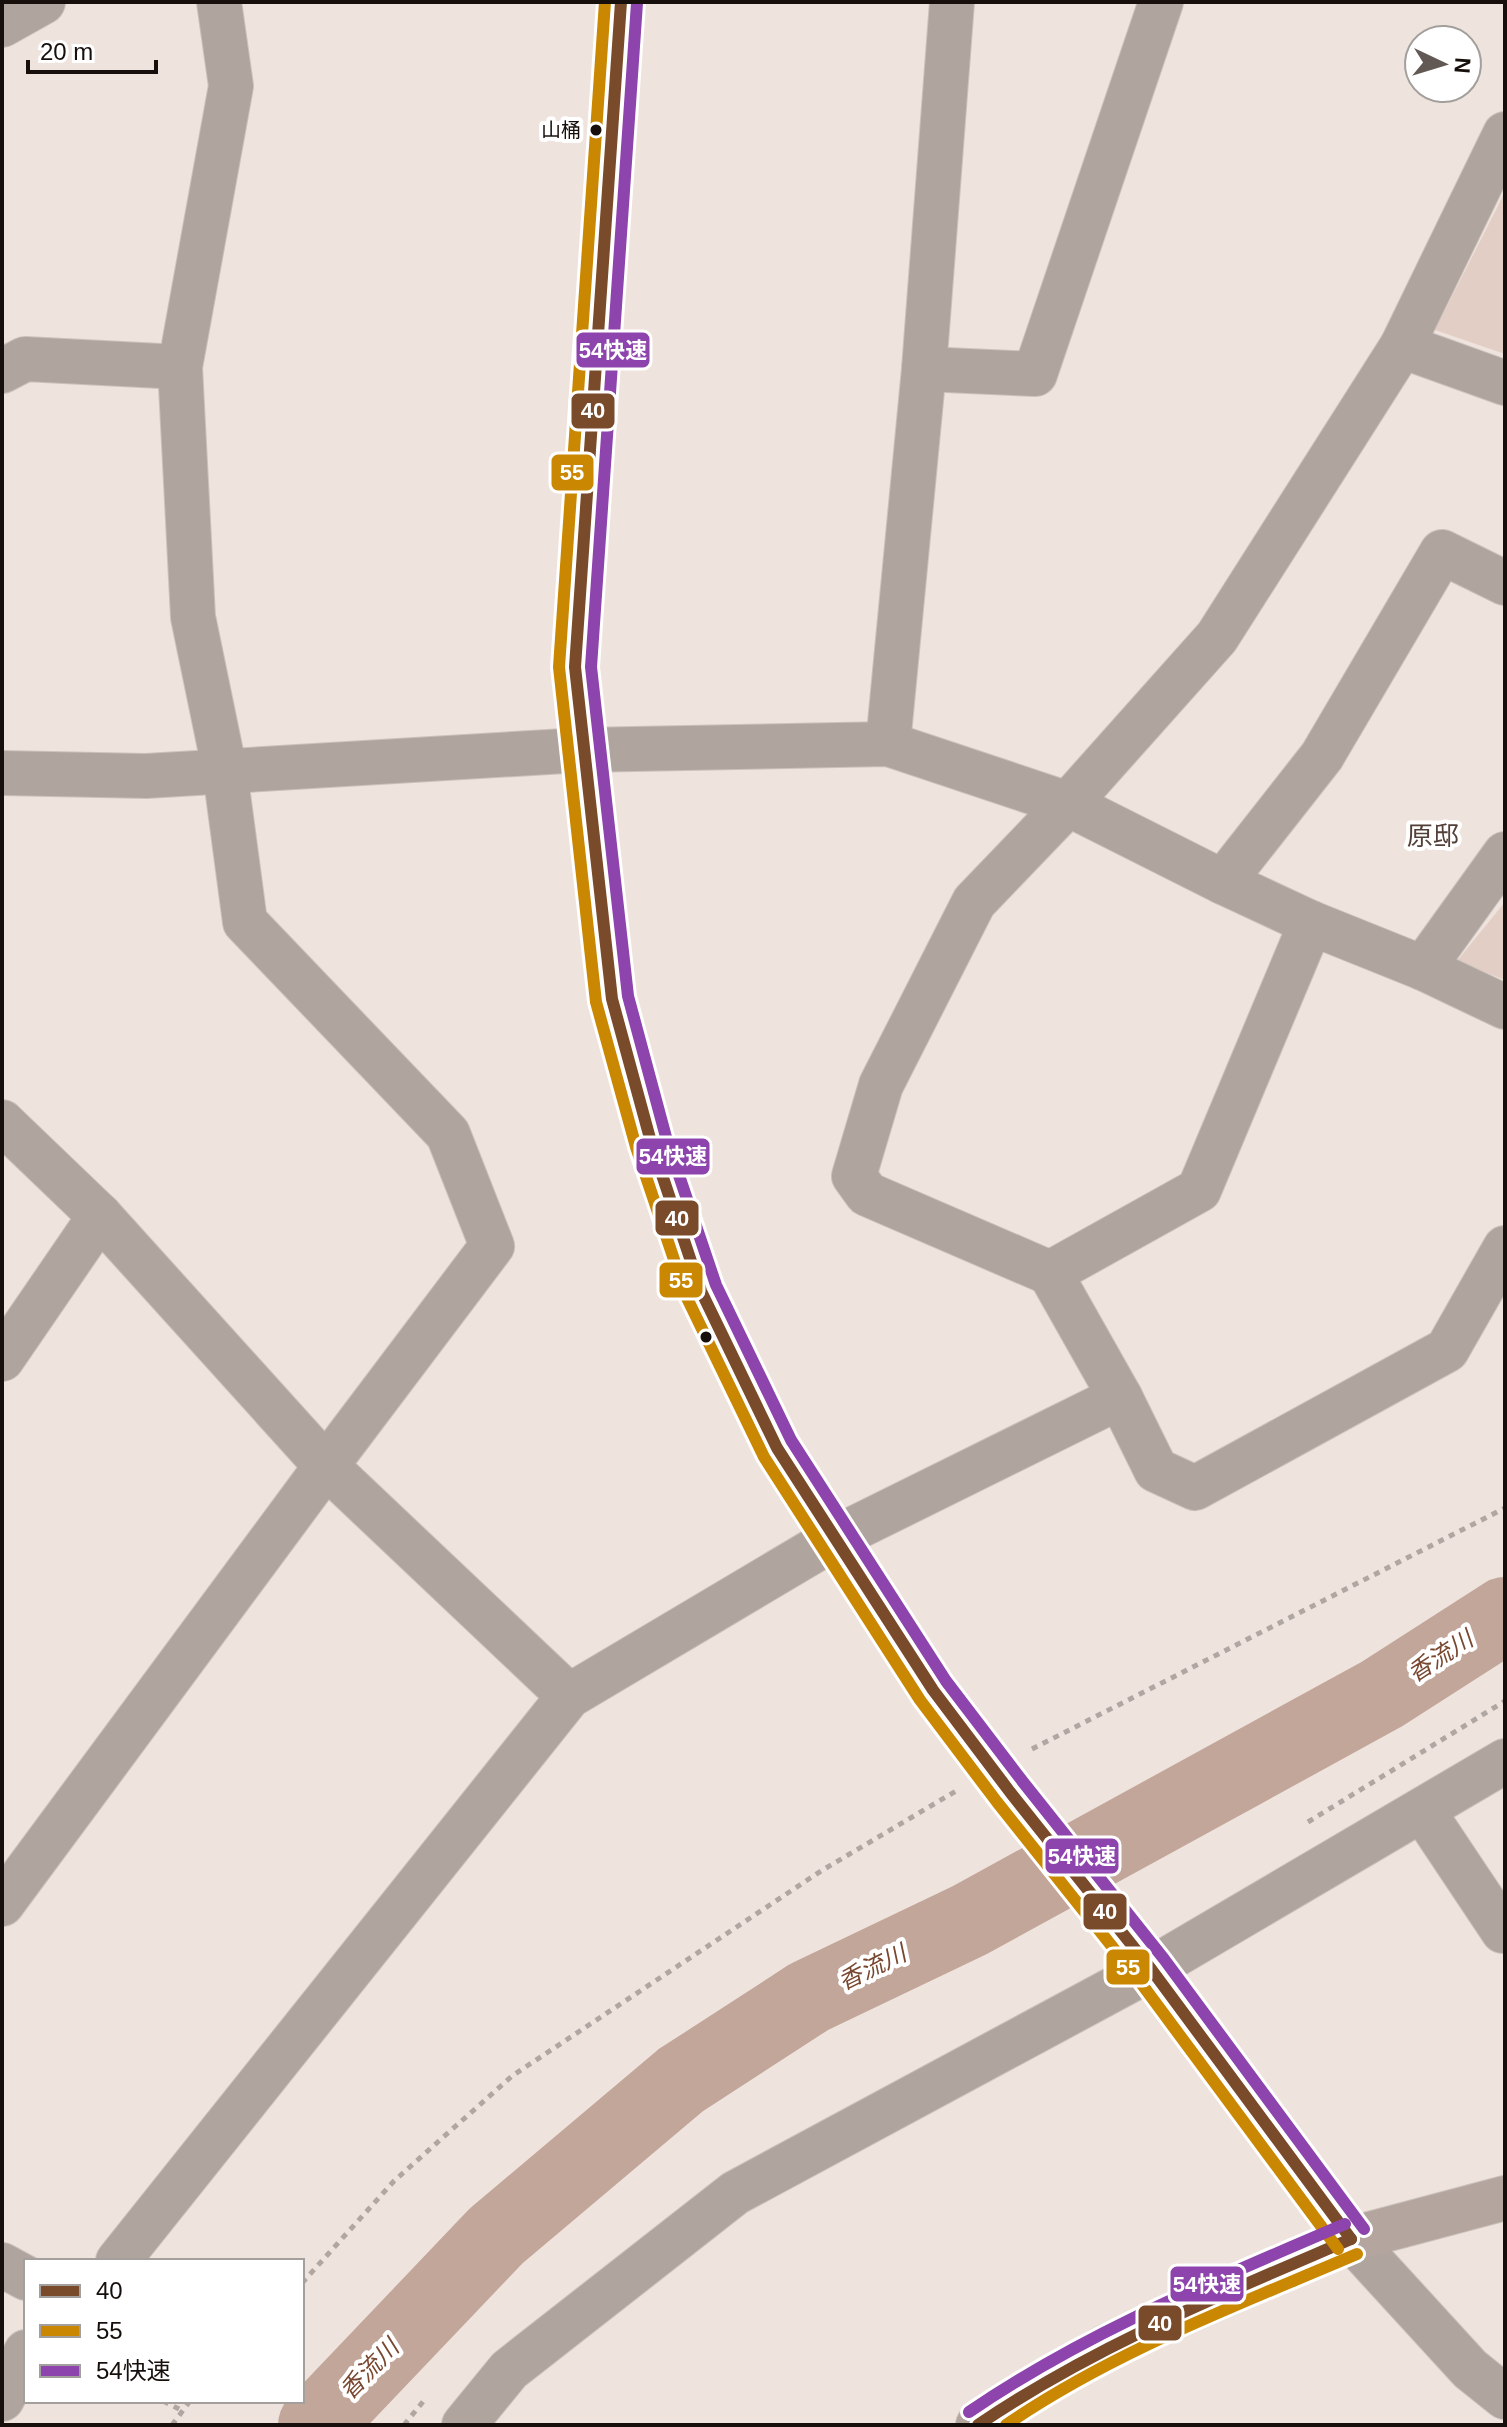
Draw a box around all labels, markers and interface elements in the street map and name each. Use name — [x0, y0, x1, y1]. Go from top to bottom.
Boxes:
scale bar — [28, 24, 156, 74]
north arrow — [1403, 24, 1483, 104]
text: 20 m — [40, 38, 93, 65]
text: N — [1449, 57, 1475, 74]
place label: 山桶 — [541, 119, 581, 141]
marker: 山桶 — [588, 122, 604, 138]
line badge: 54快速 — [575, 331, 651, 369]
text: 54快速 — [579, 338, 647, 363]
line badge: 40 — [570, 392, 616, 430]
text: 40 — [581, 398, 605, 423]
line badge: 55 — [550, 453, 595, 492]
text: 55 — [560, 460, 584, 485]
district label: 原邸 — [1407, 821, 1459, 851]
line badge: 54快速 — [635, 1137, 711, 1176]
text: 54快速 — [639, 1144, 707, 1169]
line badge: 40 — [654, 1199, 700, 1237]
text: 40 — [665, 1206, 689, 1231]
line badge: 55 — [658, 1261, 704, 1299]
text: 55 — [669, 1268, 693, 1293]
unlabelled marker — [698, 1329, 714, 1345]
water label: 香流川 — [1402, 1623, 1480, 1687]
line badge: 54快速 — [1044, 1837, 1120, 1875]
text: 54快速 — [1048, 1844, 1116, 1869]
line badge: 40 — [1082, 1892, 1128, 1931]
text: 40 — [1093, 1899, 1117, 1924]
water label: 香流川 — [834, 1938, 913, 1995]
line badge: 55 — [1105, 1948, 1151, 1986]
text: 55 — [1116, 1955, 1140, 1980]
legend — [24, 2259, 304, 2403]
line badge: 54快速 — [1169, 2265, 1245, 2303]
text: 54快速 — [1173, 2272, 1241, 2297]
text: 40 — [96, 2277, 123, 2304]
line badge: 40 — [1137, 2304, 1183, 2342]
text: 40 — [1148, 2311, 1172, 2336]
text: 55 — [96, 2317, 123, 2344]
water label: 香流川 — [334, 2332, 406, 2404]
text: 54快速 — [96, 2357, 171, 2384]

